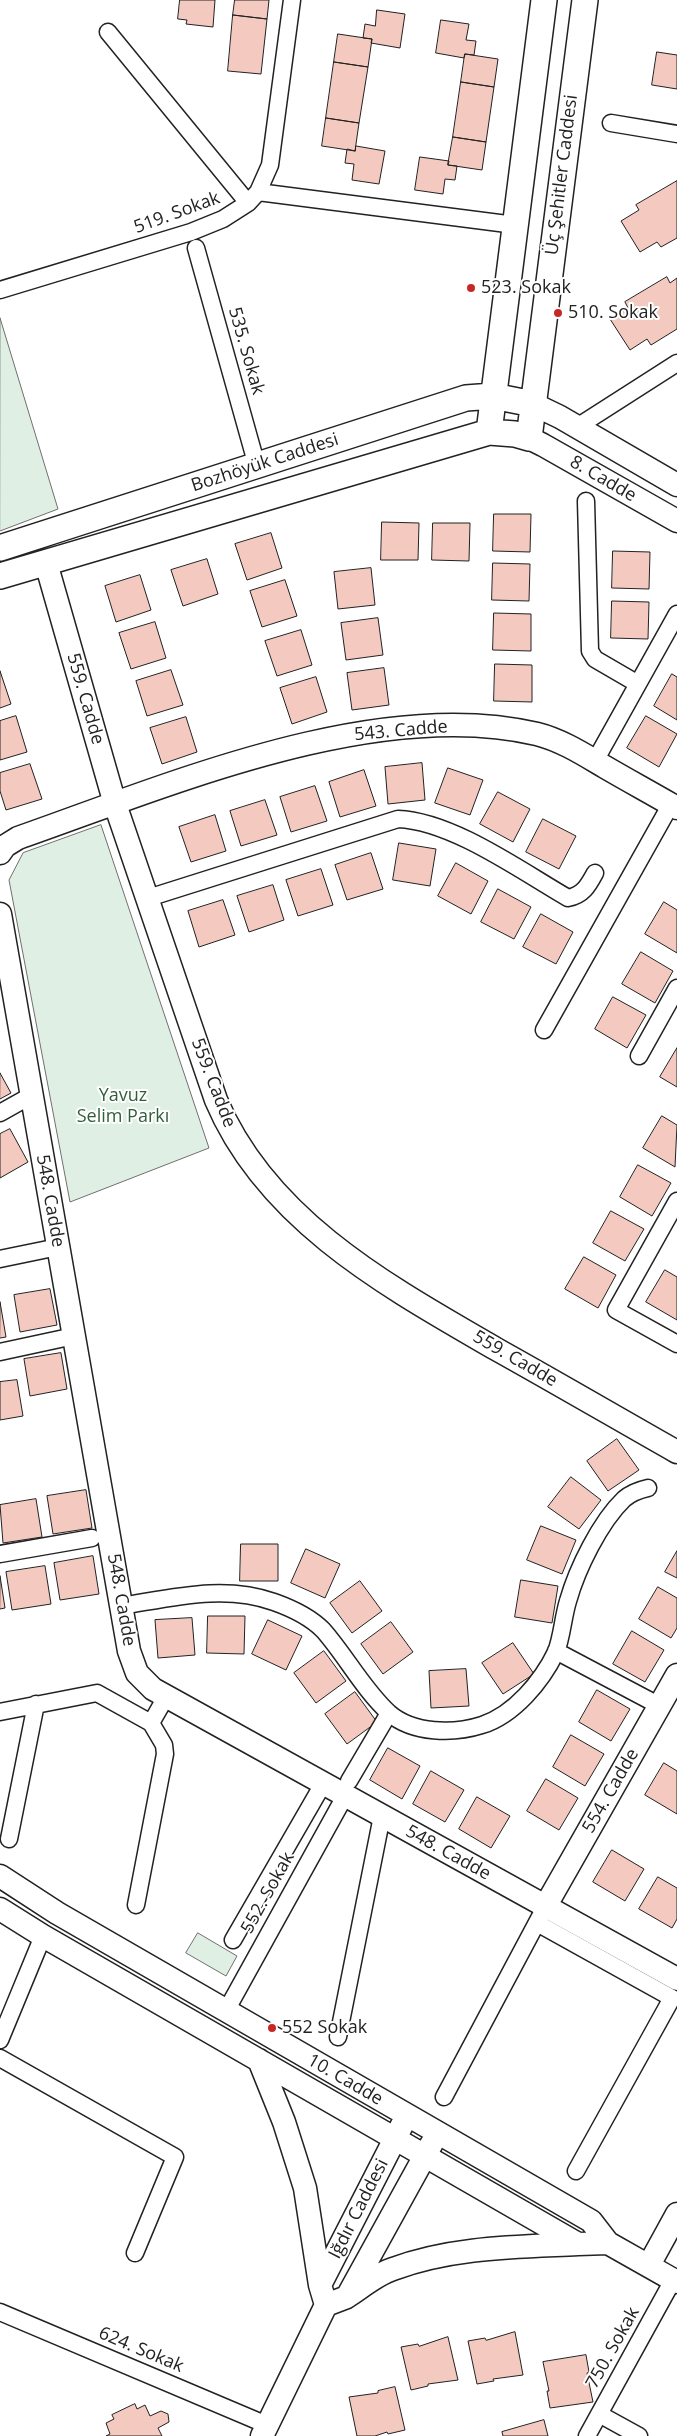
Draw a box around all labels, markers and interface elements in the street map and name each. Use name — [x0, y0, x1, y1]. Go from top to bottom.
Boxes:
street label: Üç Şehitler Caddesi — [541, 93, 583, 257]
street label: 519. Sokak — [131, 187, 223, 239]
place label: 523. Sokak — [481, 277, 571, 299]
marker: 523. Sokak — [465, 282, 477, 294]
place label: 510. Sokak — [568, 302, 658, 324]
street label: 535. Sokak — [223, 305, 269, 397]
marker: 510. Sokak — [552, 307, 564, 319]
street label: Bozhöyük Caddesi — [189, 429, 341, 497]
street label: 8. Cadde — [566, 451, 640, 507]
street label: 559. Cadde — [62, 651, 108, 747]
street label: 543. Cadde — [353, 716, 449, 746]
street label: 559. Cadde — [186, 1035, 240, 1131]
park label: Yavuz Selim Parkı — [77, 1085, 169, 1128]
street label: 548. Cadde — [31, 1153, 69, 1249]
street label: 559. Cadde — [469, 1326, 561, 1392]
street label: 548. Cadde — [102, 1552, 140, 1648]
street label: 554. Cadde — [578, 1745, 644, 1837]
street label: 548. Cadde — [402, 1821, 494, 1885]
street label: 552. Sokak — [237, 1848, 299, 1938]
place label: 552 Sokak — [282, 2017, 367, 2039]
marker: 552 Sokak — [266, 2022, 278, 2034]
street label: 10. Cadde — [303, 2050, 387, 2110]
street label: Iğdır Caddesi — [325, 2156, 393, 2262]
street label: 750. Sokak — [582, 2303, 644, 2393]
street label: 624. Sokak — [95, 2322, 187, 2378]

